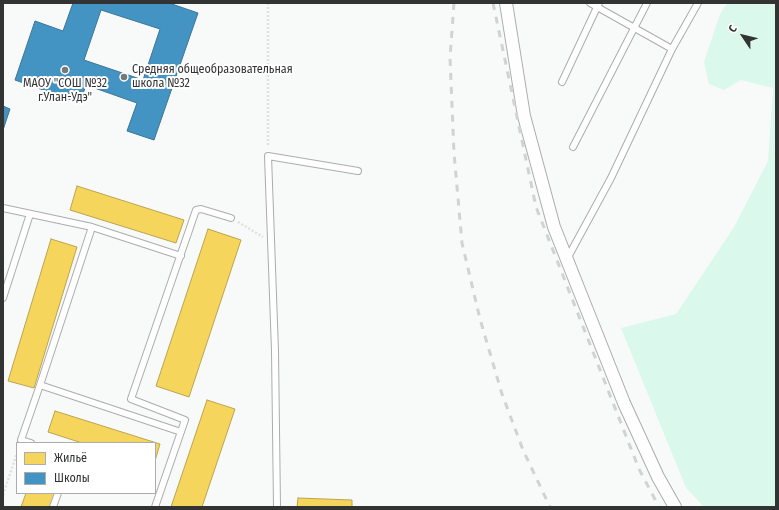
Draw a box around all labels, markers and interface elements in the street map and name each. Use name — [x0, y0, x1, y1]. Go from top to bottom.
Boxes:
north arrow — [723, 16, 763, 56]
text: С — [726, 23, 740, 35]
place label: Средняя общеобразовательная школа №32 — [132, 63, 293, 91]
marker: МАОУ "СОШ №32 г.Улан-Удэ" — [60, 65, 70, 75]
marker: Средняя общеобразовательная школа №32 — [119, 72, 129, 82]
place label: МАОУ "СОШ №32 г.Улан-Удэ" — [23, 77, 107, 105]
legend — [16, 442, 156, 494]
text: Жильё — [54, 451, 87, 465]
text: Школы — [54, 471, 90, 485]

